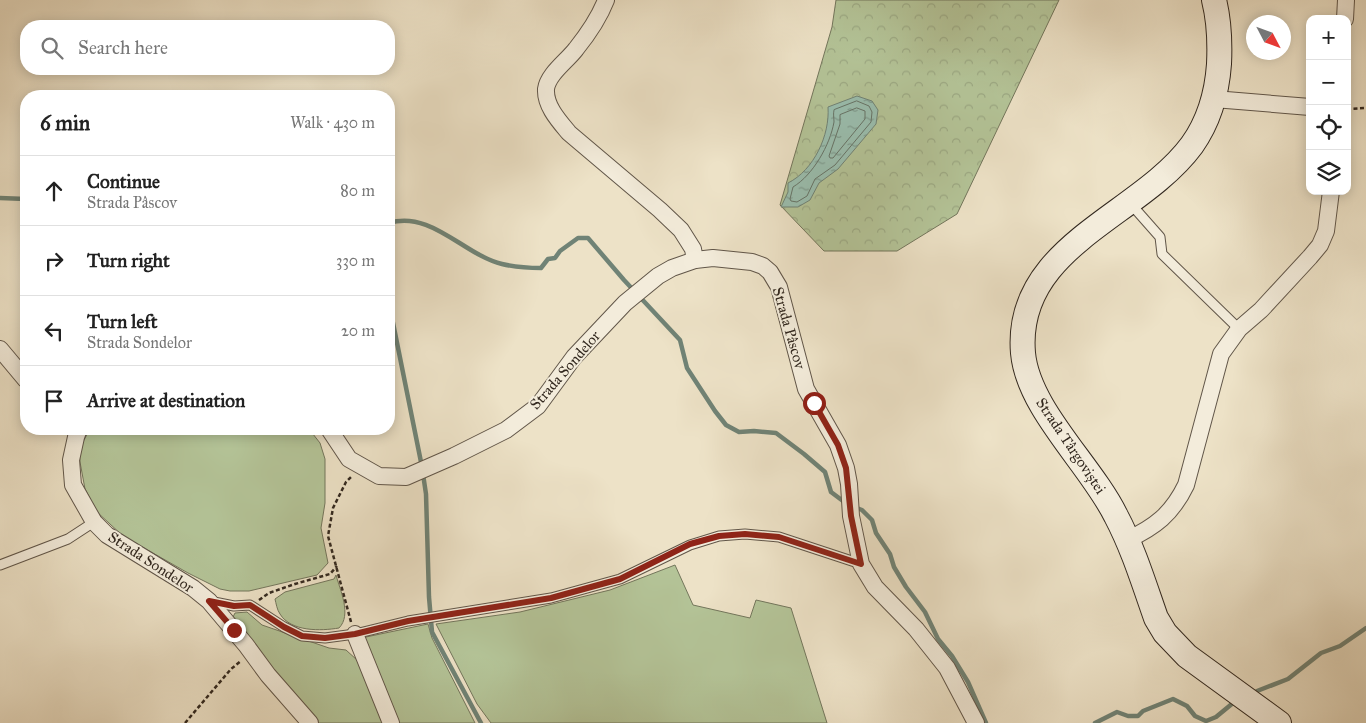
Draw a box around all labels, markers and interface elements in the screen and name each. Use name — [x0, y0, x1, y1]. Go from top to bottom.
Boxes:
north arrow — [1246, 15, 1291, 60]
map controls — [1306, 15, 1351, 195]
button: + — [1306, 15, 1351, 60]
search box — [20, 20, 395, 75]
icon: search — [38, 34, 66, 62]
text: Search here — [78, 36, 168, 59]
button: − — [1306, 60, 1351, 105]
button: locate — [1306, 105, 1351, 150]
text: 6 min — [40, 110, 90, 136]
text: Walk · 430 m — [290, 113, 375, 132]
button: layers — [1306, 150, 1351, 195]
text: Continue — [87, 170, 160, 193]
icon: ahead — [40, 177, 68, 205]
text: 80 m — [340, 181, 375, 200]
text: Strada Pâscov — [87, 193, 177, 212]
icon: right — [40, 247, 68, 275]
text: Turn right — [87, 249, 170, 272]
text: 330 m — [336, 251, 375, 270]
street label: Strada Pâscov — [769, 285, 809, 372]
text: Turn left — [87, 310, 157, 333]
icon: left — [40, 317, 68, 345]
text: 20 m — [341, 321, 375, 340]
street label: Strada Sondelor — [526, 327, 604, 413]
text: Strada Sondelor — [87, 333, 192, 352]
icon: arrive — [40, 387, 68, 415]
text: Arrive at destination — [87, 389, 245, 412]
route start — [803, 392, 826, 415]
street label: Strada Târgoviștei — [1032, 395, 1110, 497]
street label: Strada Sondelor — [105, 528, 197, 597]
route end — [223, 619, 246, 642]

